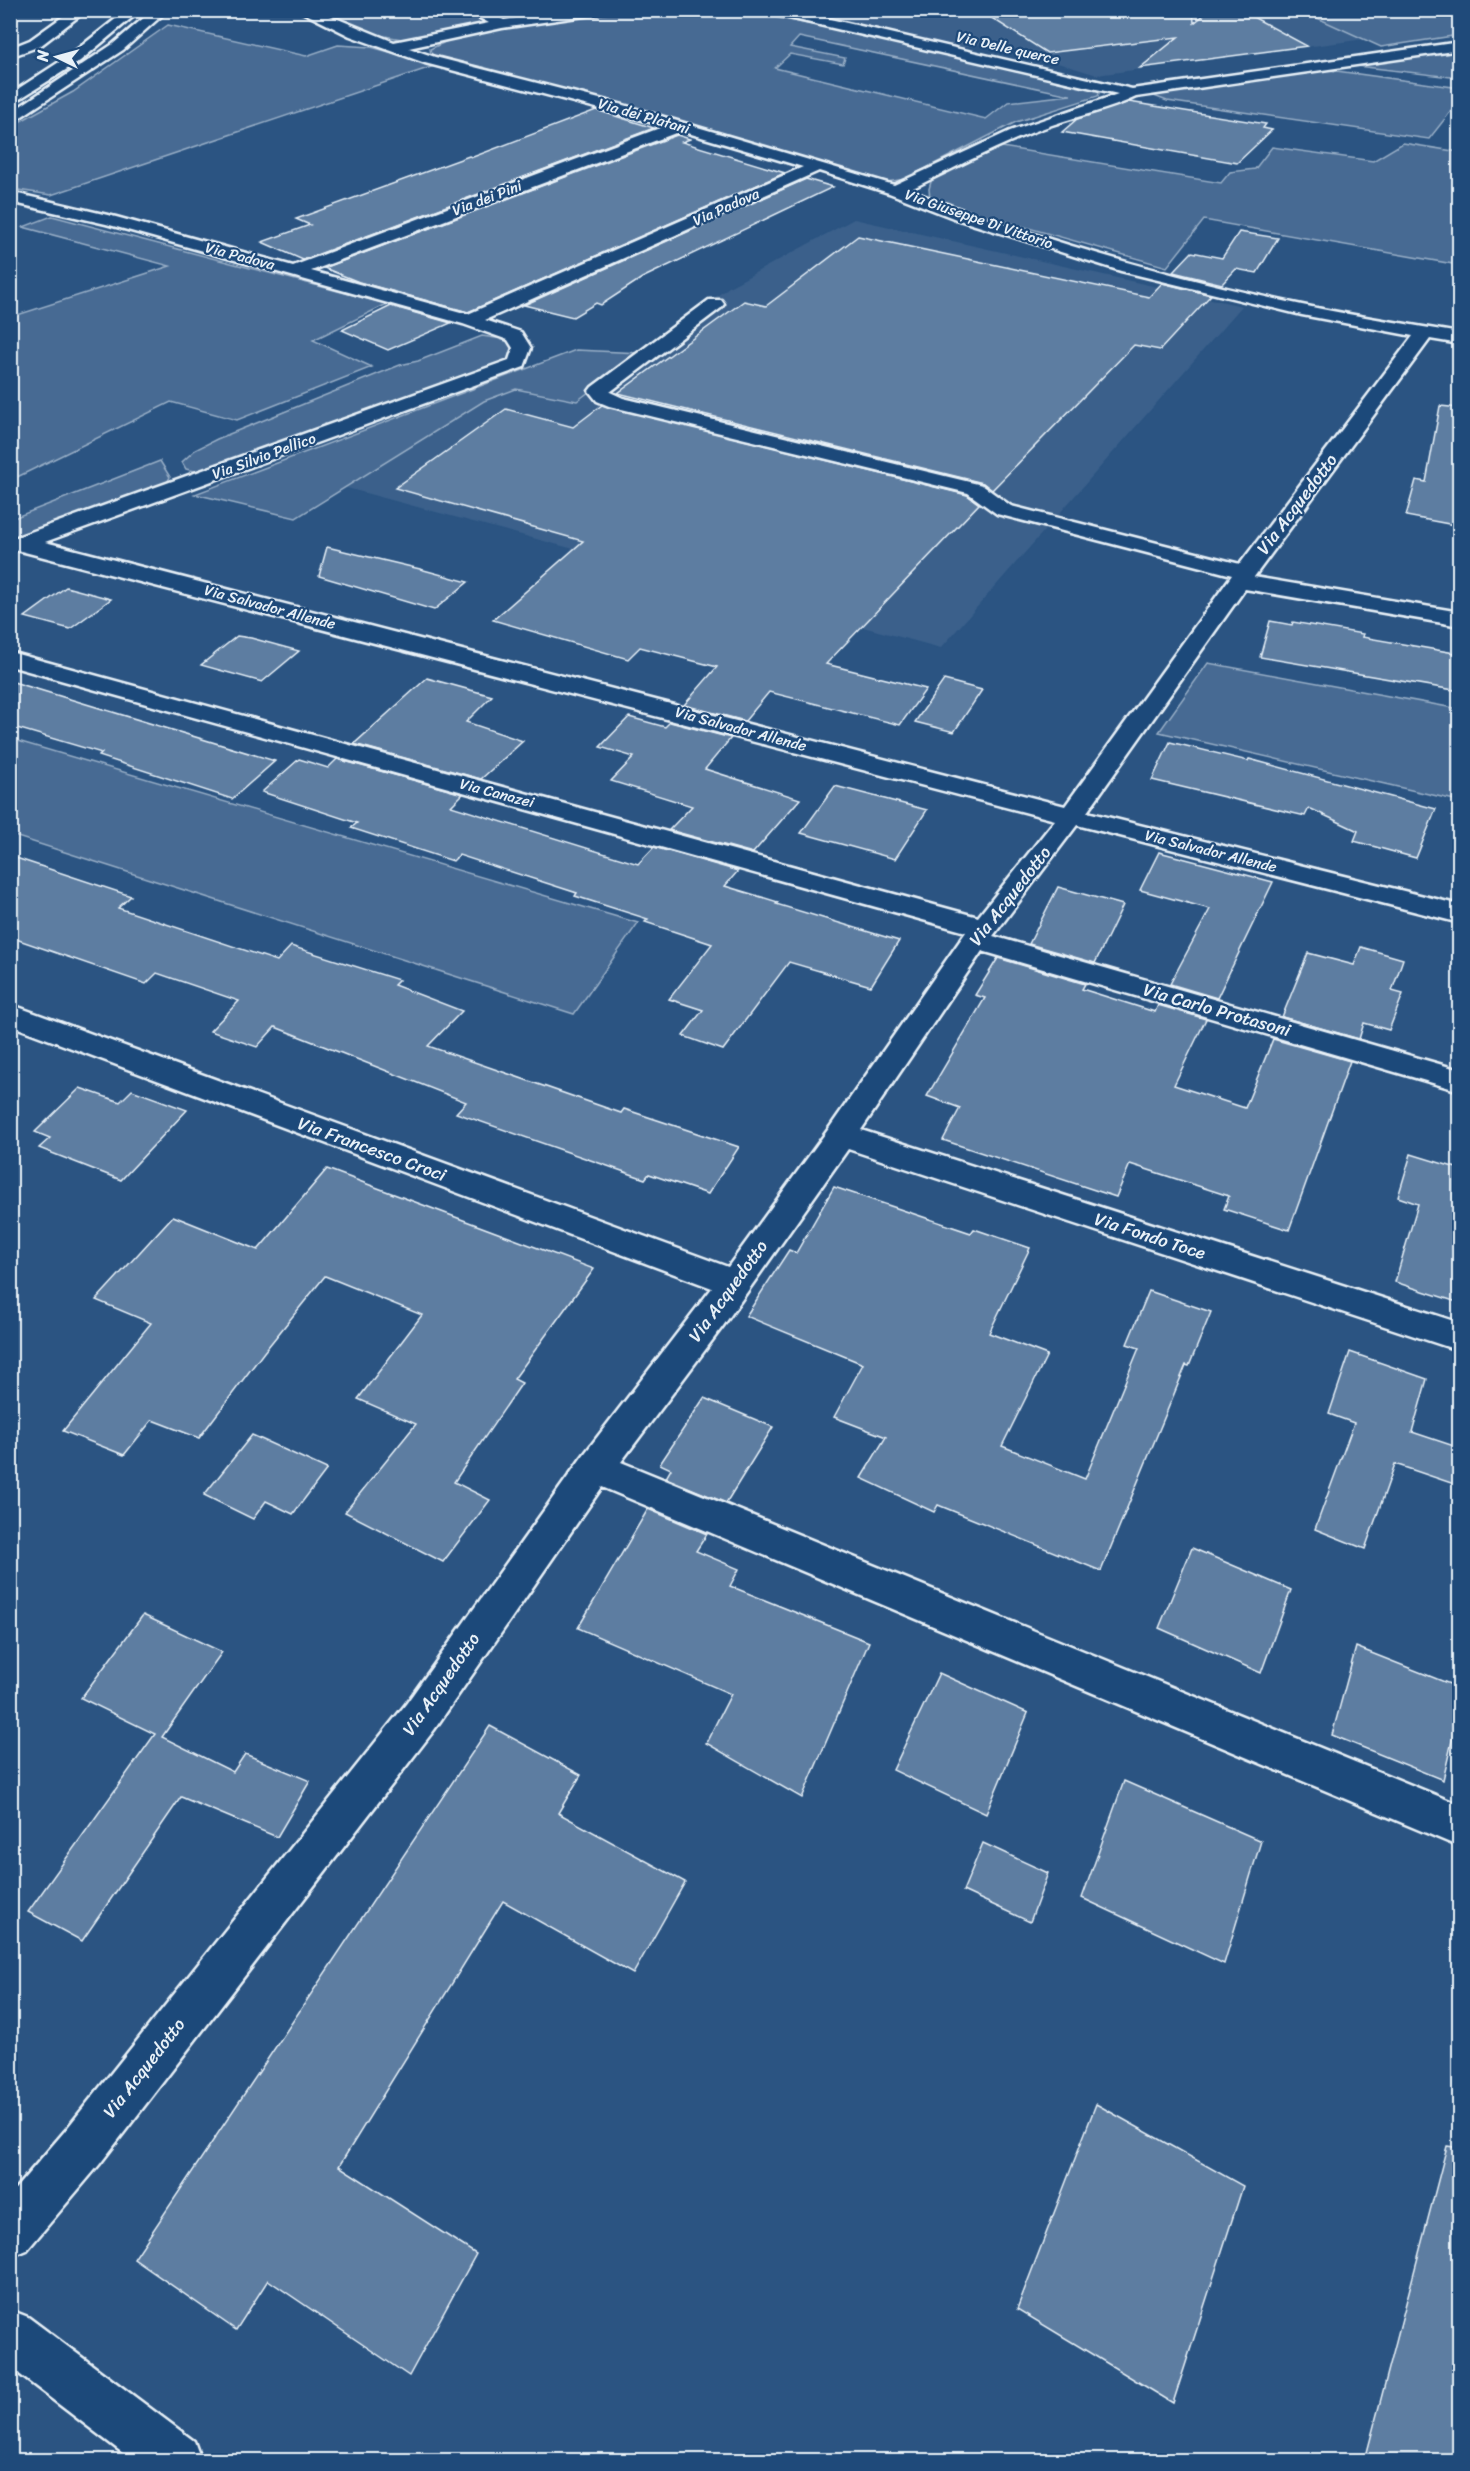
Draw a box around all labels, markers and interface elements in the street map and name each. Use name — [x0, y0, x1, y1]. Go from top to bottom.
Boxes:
street label: Via Delle querce — [954, 24, 1062, 73]
north arrow — [27, 27, 87, 87]
text: N — [28, 48, 58, 64]
street label: Via dei Platani — [595, 90, 694, 142]
street label: Via dei Pini — [448, 172, 527, 223]
street label: Via Padova — [688, 181, 764, 233]
street label: Via Giuseppe Di Vittorio — [901, 181, 1057, 257]
street label: Via Padova — [202, 234, 278, 278]
street label: Via Silvio Pellico — [208, 425, 320, 487]
street label: Via Acquedotto — [1248, 446, 1346, 562]
street label: Via Salvador Allende — [201, 577, 339, 637]
street label: Via Salvador Allende — [672, 699, 810, 759]
street label: Via Canazei — [457, 771, 538, 816]
street label: Via Salvador Allende — [1142, 822, 1280, 880]
street label: Via Acquedotto — [960, 839, 1060, 953]
street label: Via Carlo Protasoni — [1140, 974, 1295, 1047]
street label: Via Francesco Croci — [293, 1107, 452, 1191]
street label: Via Fondo Toce — [1090, 1203, 1210, 1269]
street label: Via Acquedotto — [680, 1233, 776, 1349]
street label: Via Acquedotto — [393, 1626, 489, 1742]
street label: Via Acquedotto — [94, 2011, 194, 2125]

